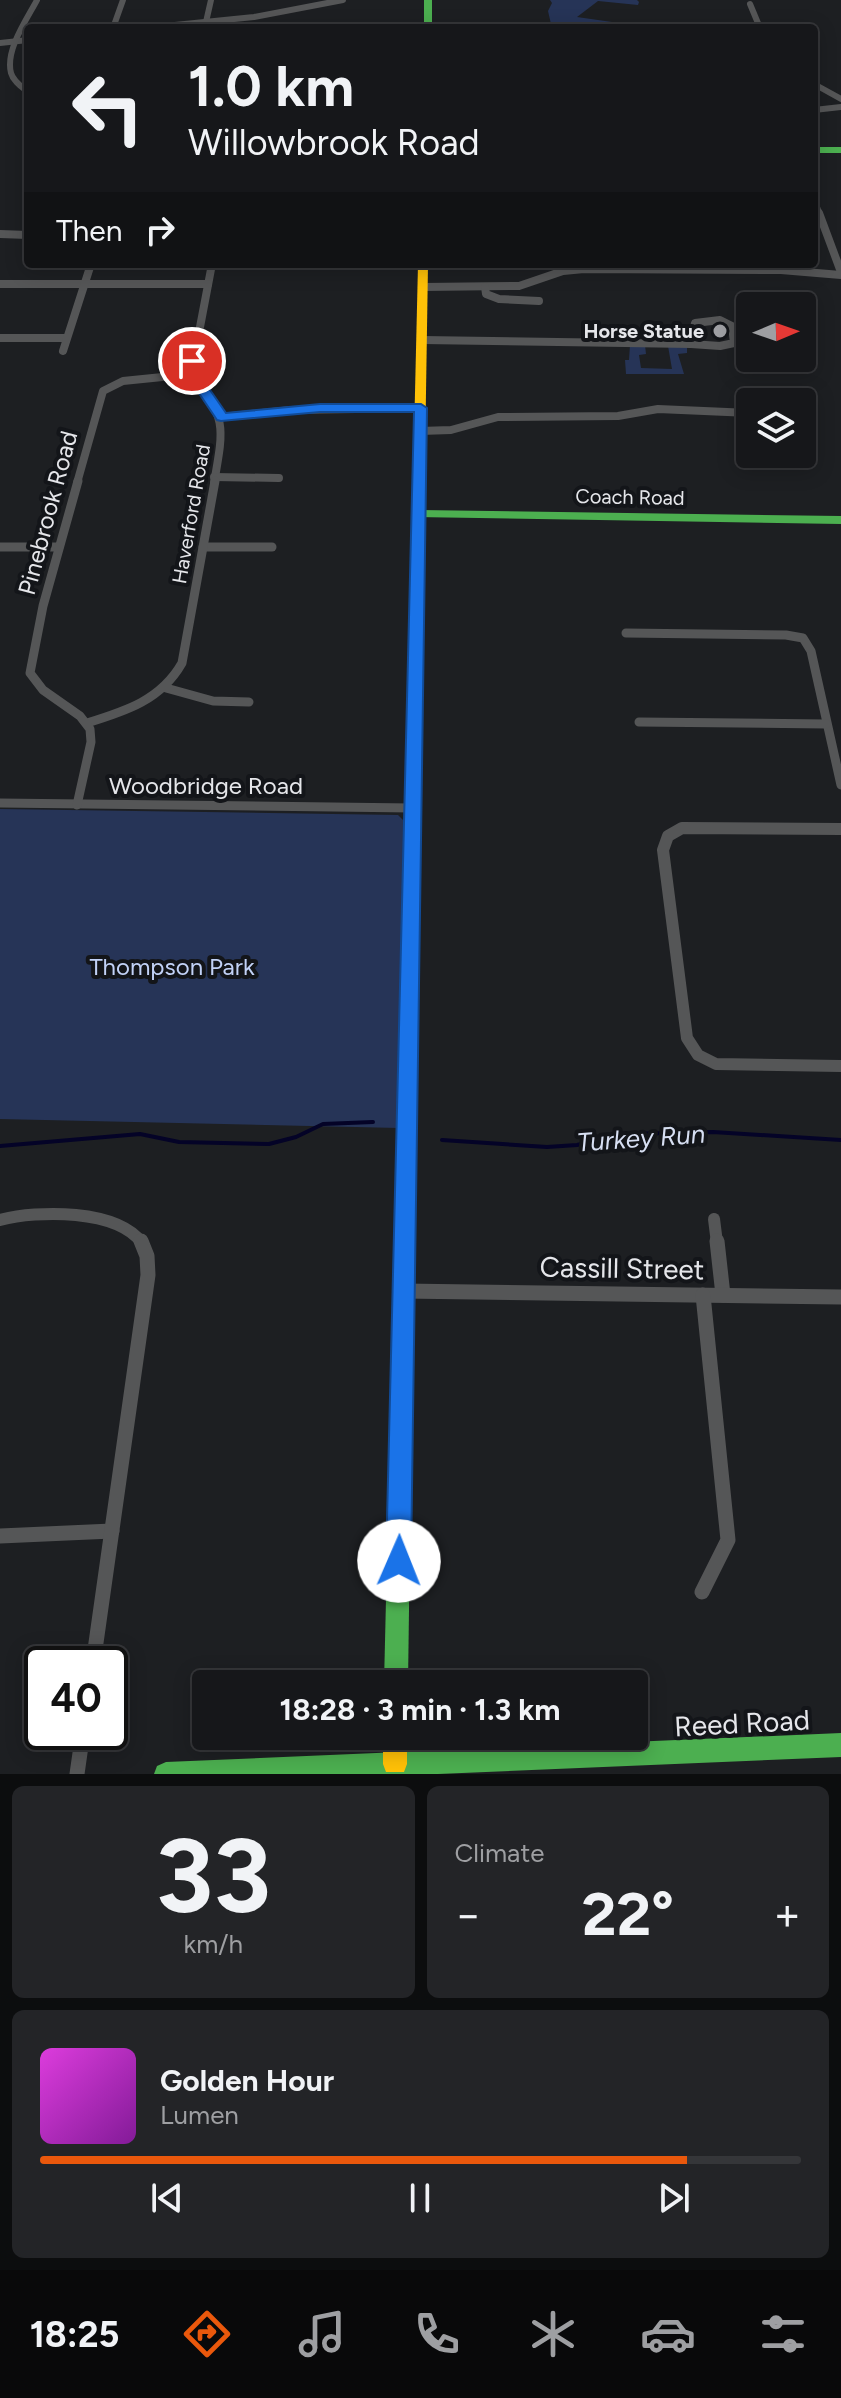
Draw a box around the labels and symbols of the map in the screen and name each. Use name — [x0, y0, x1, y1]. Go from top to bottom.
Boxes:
north arrow — [736, 292, 816, 372]
place label: Horse Statue — [584, 319, 704, 343]
marker: Horse Statue — [711, 322, 729, 340]
pin — [158, 327, 226, 395]
street label: Pinebrook Road — [12, 428, 83, 598]
street label: Haverford Road — [167, 442, 215, 586]
street label: Coach Road — [575, 484, 685, 510]
street label: Woodbridge Road — [109, 771, 303, 800]
park label: Thompson Park — [89, 952, 255, 981]
water label: Turkey Run — [576, 1118, 706, 1158]
street label: Cassill Street — [539, 1250, 705, 1286]
position arrow — [357, 1519, 441, 1603]
speed limit sign: 40 — [24, 1646, 128, 1750]
street label: Reed Road — [673, 1702, 811, 1744]

